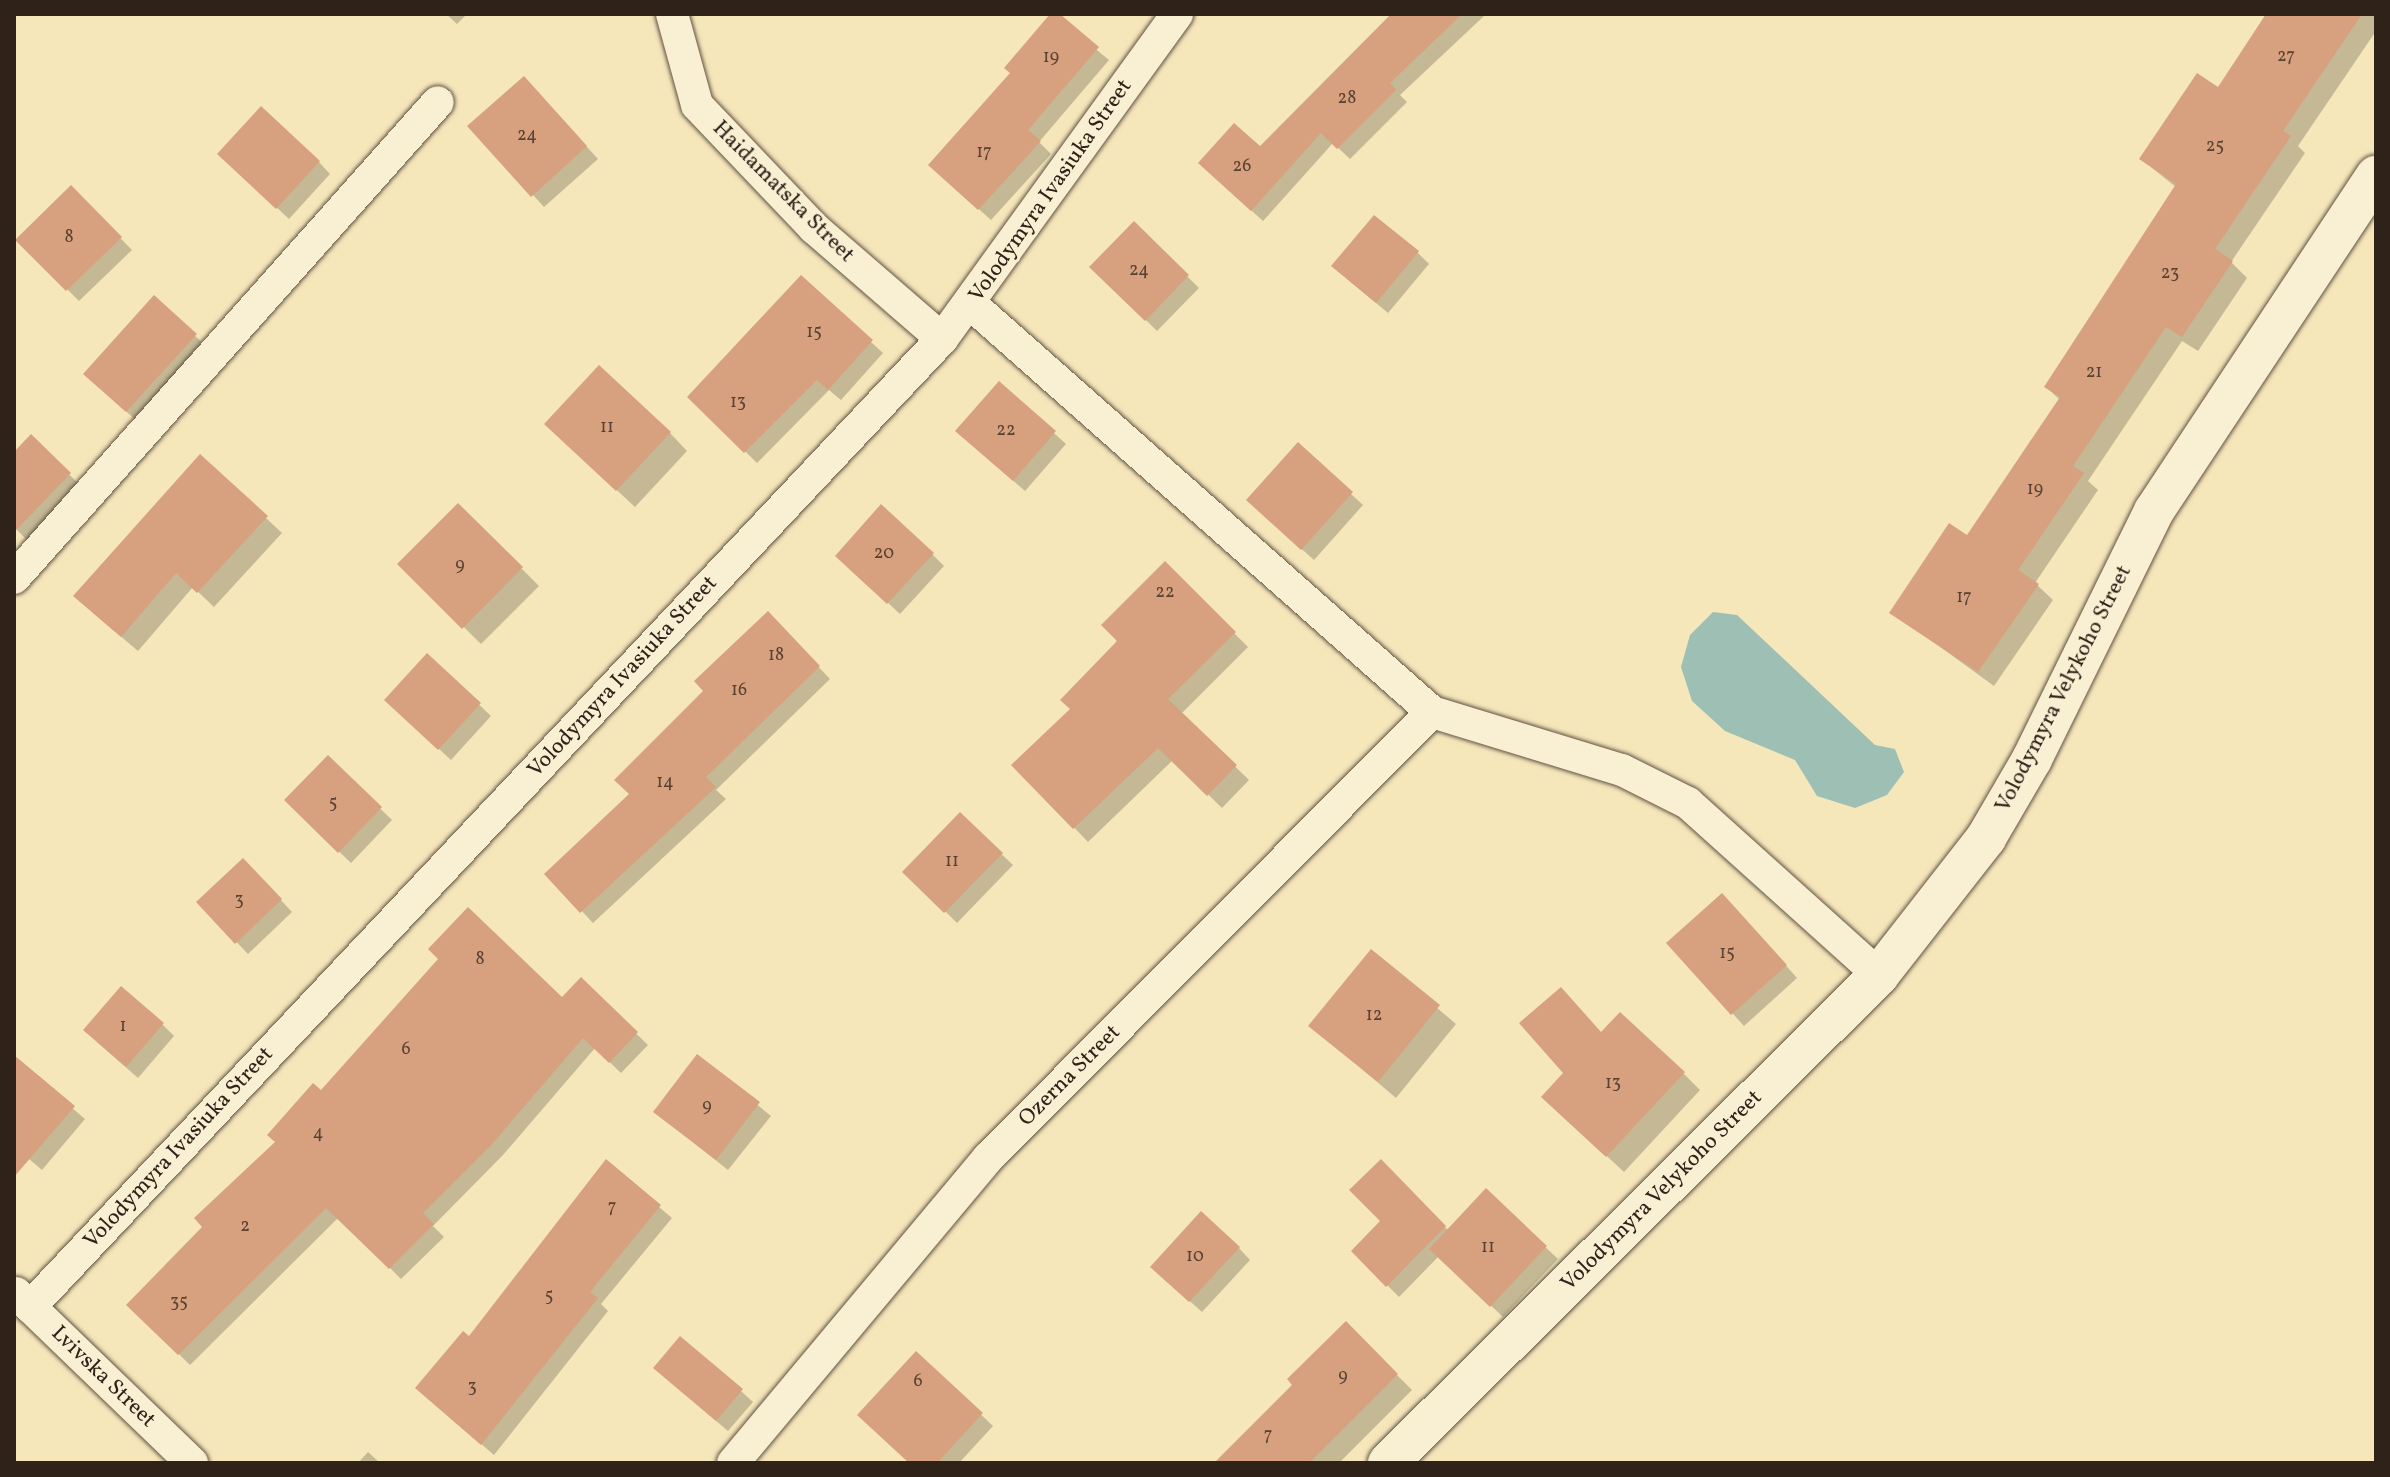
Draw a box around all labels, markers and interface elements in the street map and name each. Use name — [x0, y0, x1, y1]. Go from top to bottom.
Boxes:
house number: 27 — [2277, 46, 2295, 68]
house number: 19 — [1043, 47, 1059, 69]
street label: Volodymyra Ivasiuka Street — [964, 74, 1138, 308]
house number: 28 — [1338, 88, 1356, 110]
street label: Haidamatska Street — [707, 116, 859, 268]
house number: 24 — [517, 125, 537, 147]
house number: 25 — [2206, 136, 2224, 158]
house number: 17 — [976, 142, 992, 164]
house number: 26 — [1233, 156, 1251, 178]
house number: 8 — [64, 227, 74, 249]
house number: 24 — [1129, 260, 1149, 282]
house number: 23 — [2161, 263, 2179, 285]
house number: 15 — [806, 322, 822, 344]
house number: 21 — [2086, 362, 2102, 384]
house number: 13 — [730, 392, 746, 414]
house number: 11 — [600, 417, 614, 439]
house number: 22 — [996, 420, 1016, 442]
house number: 19 — [2027, 479, 2043, 501]
house number: 20 — [874, 543, 894, 565]
house number: 9 — [455, 555, 465, 577]
street label: Volodymyra Velykoho Street — [1990, 561, 2138, 817]
street label: Volodymyra Ivasiuka Street — [523, 571, 723, 783]
house number: 22 — [1155, 582, 1175, 604]
house number: 17 — [1956, 587, 1972, 609]
house number: 18 — [768, 645, 784, 667]
house number: 16 — [731, 680, 747, 702]
house number: 14 — [656, 772, 674, 794]
house number: 5 — [329, 793, 337, 815]
house number: 11 — [945, 851, 959, 873]
house number: 3 — [234, 890, 244, 912]
house number: 15 — [1719, 943, 1735, 965]
house number: 8 — [475, 949, 485, 971]
house number: 12 — [1366, 1005, 1382, 1027]
house number: 1 — [120, 1016, 126, 1038]
street label: Ozerna Street — [1014, 1020, 1126, 1132]
house number: 6 — [401, 1039, 411, 1061]
street label: Volodymyra Ivasiuka Street — [79, 1042, 279, 1254]
house number: 13 — [1605, 1073, 1621, 1095]
street label: Volodymyra Velykoho Street — [1556, 1085, 1768, 1297]
house number: 9 — [702, 1096, 712, 1118]
house number: 4 — [313, 1123, 323, 1145]
house number: 7 — [608, 1197, 616, 1219]
house number: 2 — [240, 1216, 250, 1238]
house number: 11 — [1481, 1237, 1495, 1259]
house number: 10 — [1186, 1246, 1204, 1268]
house number: 5 — [545, 1286, 553, 1308]
house number: 35 — [170, 1292, 188, 1314]
street label: Lvivska Street — [45, 1321, 161, 1433]
house number: 9 — [1338, 1366, 1348, 1388]
house number: 6 — [913, 1371, 923, 1393]
house number: 3 — [467, 1377, 477, 1399]
house number: 7 — [1264, 1425, 1272, 1447]

